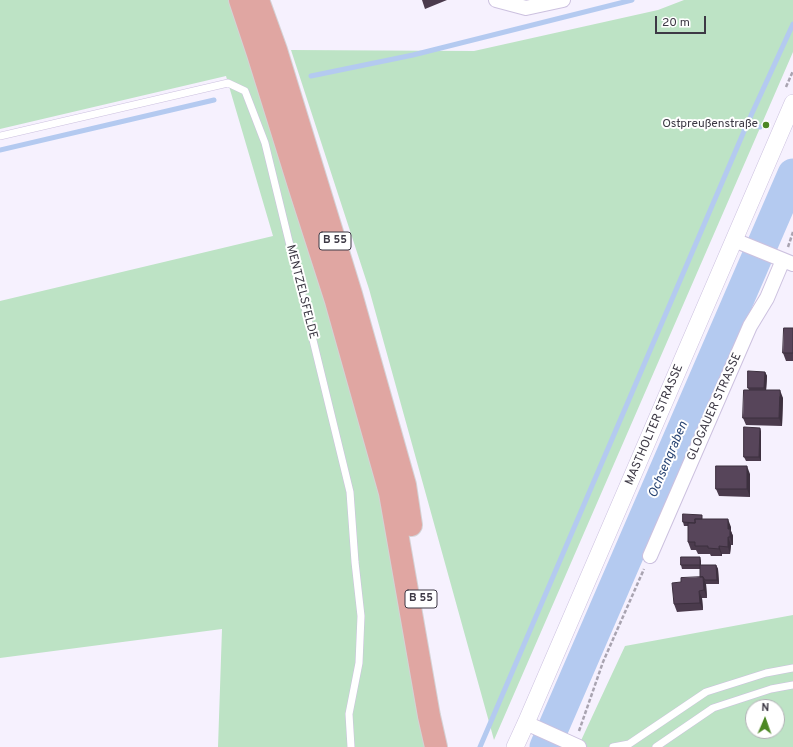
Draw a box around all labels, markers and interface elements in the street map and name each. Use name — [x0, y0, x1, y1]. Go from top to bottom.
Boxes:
scale bar — [657, 8, 708, 34]
text: 20 m — [662, 15, 690, 31]
place label: Ostpreußenstraße — [662, 118, 758, 132]
marker: Ostpreußenstraße — [761, 120, 771, 130]
road number: B 55 — [319, 232, 351, 250]
street label: MENTZELSFELDE — [282, 243, 320, 341]
street label: GLOGAUER STRASSE — [685, 351, 745, 463]
street label: MASTHOLTER STRASSE — [623, 362, 687, 488]
water label: Ochsengraben — [646, 420, 692, 500]
road number: B 55 — [405, 590, 437, 608]
north arrow — [745, 699, 785, 739]
text: N — [761, 701, 770, 715]

